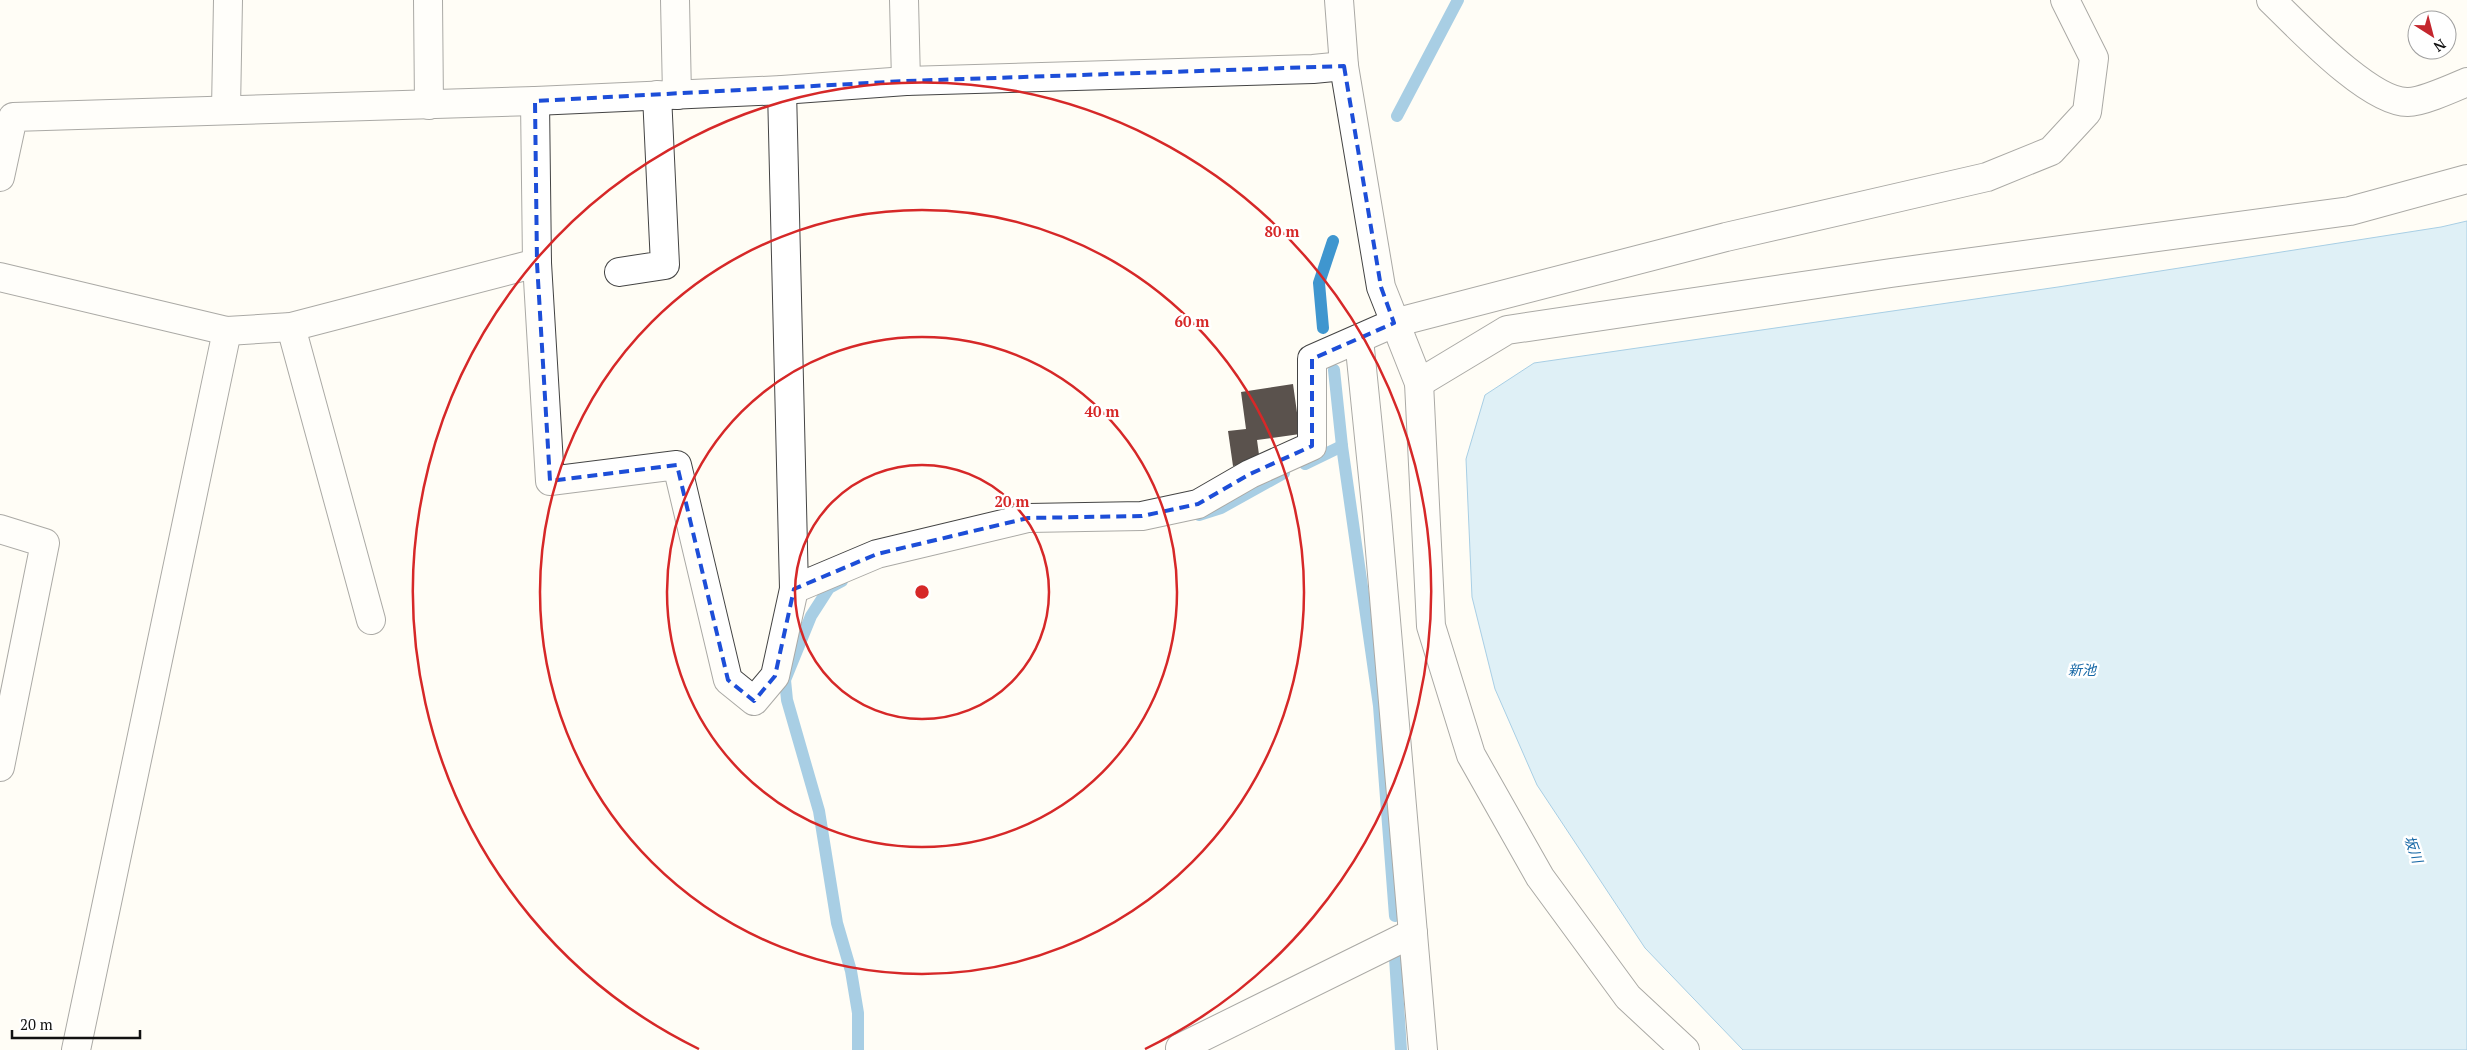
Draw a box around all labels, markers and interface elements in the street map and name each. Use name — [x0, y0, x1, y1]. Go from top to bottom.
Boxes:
north arrow — [2407, 10, 2457, 60]
text: N — [2430, 35, 2450, 57]
text: 80 m — [1265, 221, 1300, 241]
text: 60 m — [1175, 311, 1210, 331]
text: 40 m — [1085, 401, 1120, 421]
text: 20 m — [995, 491, 1030, 511]
centre of rings — [913, 583, 931, 601]
water label: 新池 — [2068, 660, 2098, 679]
water label: 坂川 — [2400, 833, 2428, 867]
scale bar — [12, 1008, 140, 1040]
text: 20 m — [20, 1014, 53, 1034]

